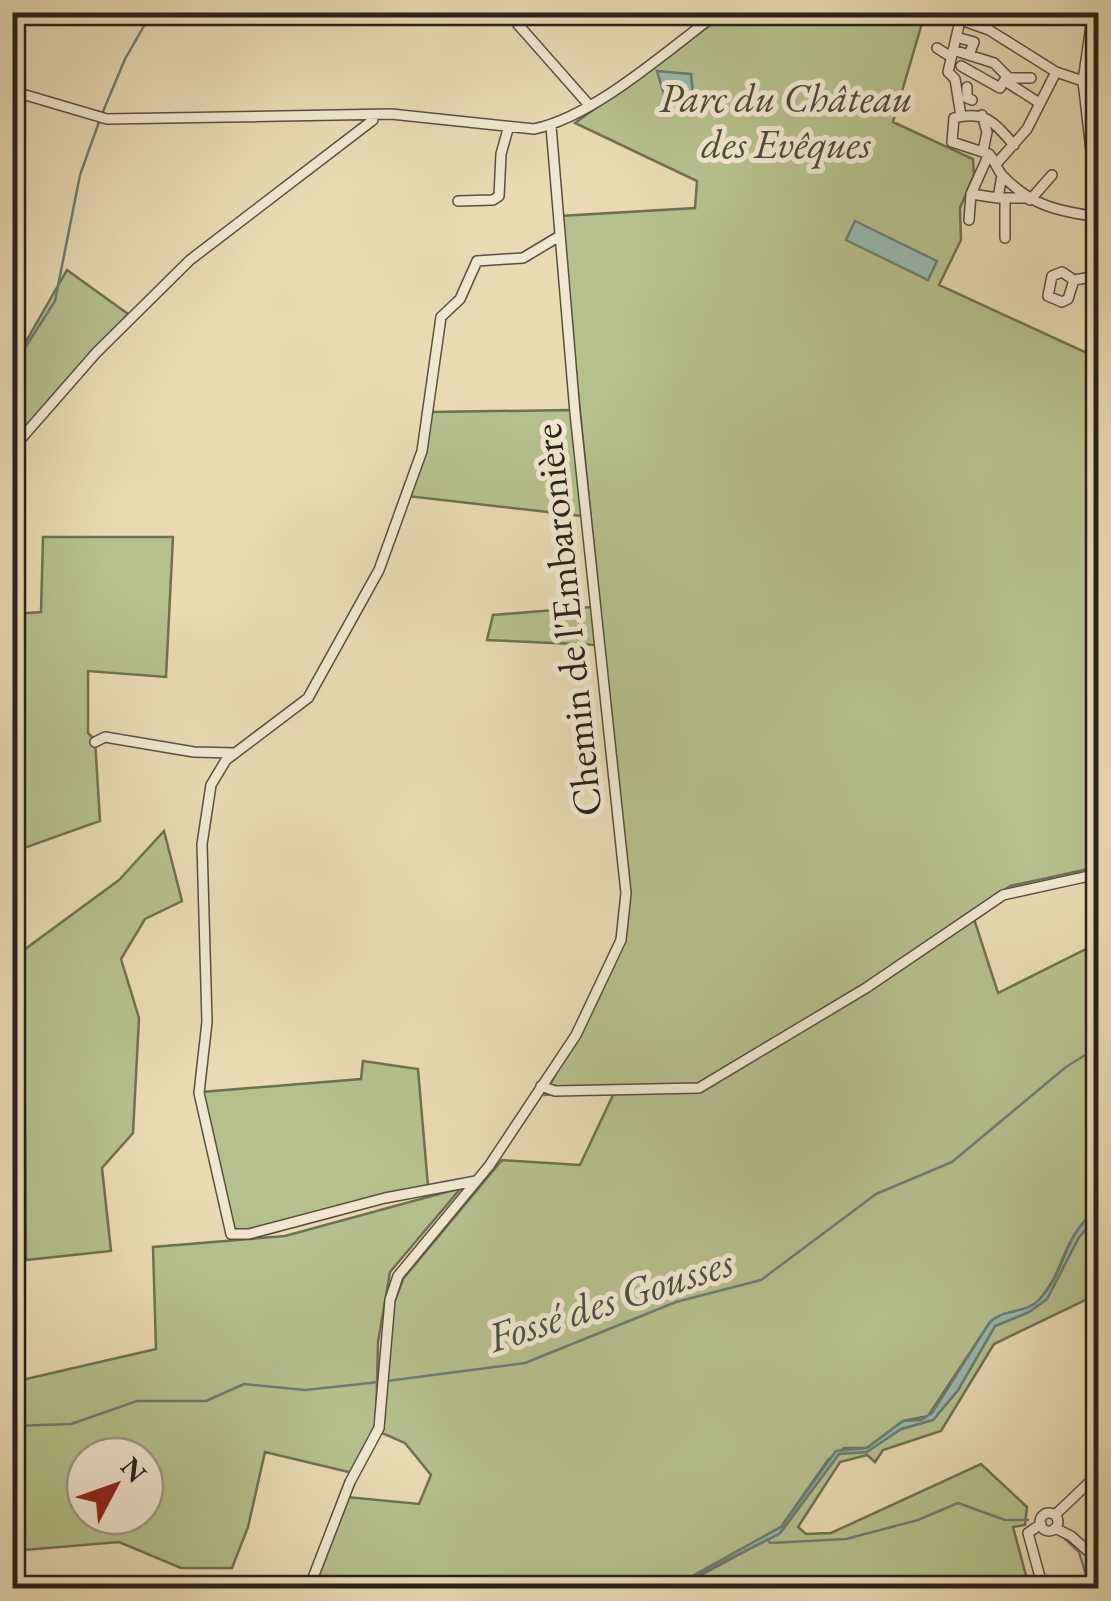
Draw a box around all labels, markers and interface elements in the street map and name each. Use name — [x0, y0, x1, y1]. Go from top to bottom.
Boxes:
park label: Parc du Château des Evêques — [659, 72, 913, 170]
street label: Chemin de l'Embaronière — [521, 421, 613, 819]
water label: Fossé des Gousses — [480, 1234, 740, 1365]
north arrow — [65, 1436, 165, 1536]
text: N — [113, 1449, 155, 1490]

